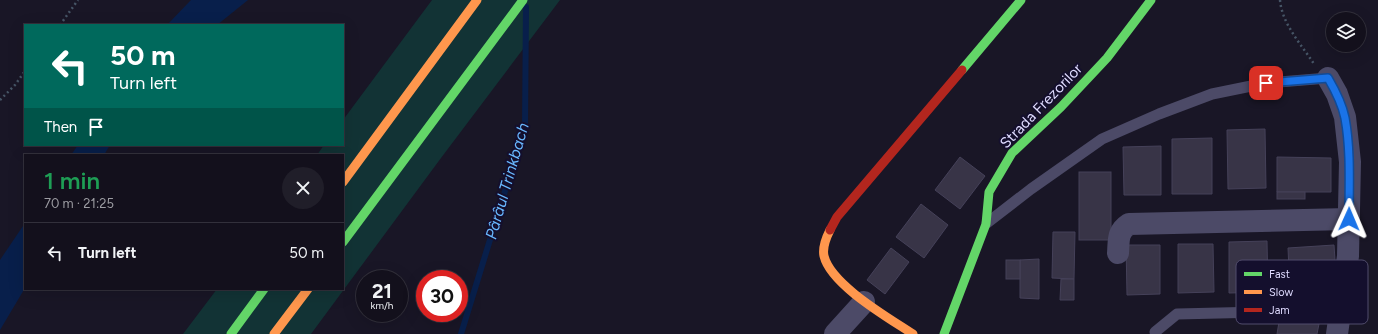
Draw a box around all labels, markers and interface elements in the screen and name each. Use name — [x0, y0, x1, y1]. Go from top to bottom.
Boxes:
map controls — [1326, 12, 1366, 52]
button: layers — [1326, 12, 1366, 52]
text: 50 m — [110, 38, 176, 72]
icon: left — [44, 40, 96, 92]
street label: Strada Frezorilor — [996, 60, 1086, 152]
pin — [1249, 66, 1283, 100]
text: Turn left — [110, 72, 177, 94]
icon: arrive — [1255, 72, 1277, 94]
icon: arrive — [85, 116, 107, 138]
text: Then — [44, 118, 77, 136]
water label: Pârâul Trinkbach — [481, 121, 533, 241]
text: 1 min — [44, 166, 100, 195]
button: close — [282, 167, 324, 209]
text: 70 m · 21:25 — [44, 196, 114, 211]
position arrow — [1328, 198, 1370, 240]
icon: left — [44, 242, 66, 264]
text: Turn left — [78, 244, 136, 262]
text: 50 m — [289, 244, 324, 262]
legend — [1236, 260, 1368, 324]
text: Fast — [1269, 268, 1290, 281]
speed limit sign: 30 — [416, 270, 468, 322]
text: 21 — [372, 279, 392, 303]
text: Slow — [1269, 286, 1293, 299]
text: km/h — [371, 299, 393, 312]
text: Jam — [1269, 304, 1290, 317]

